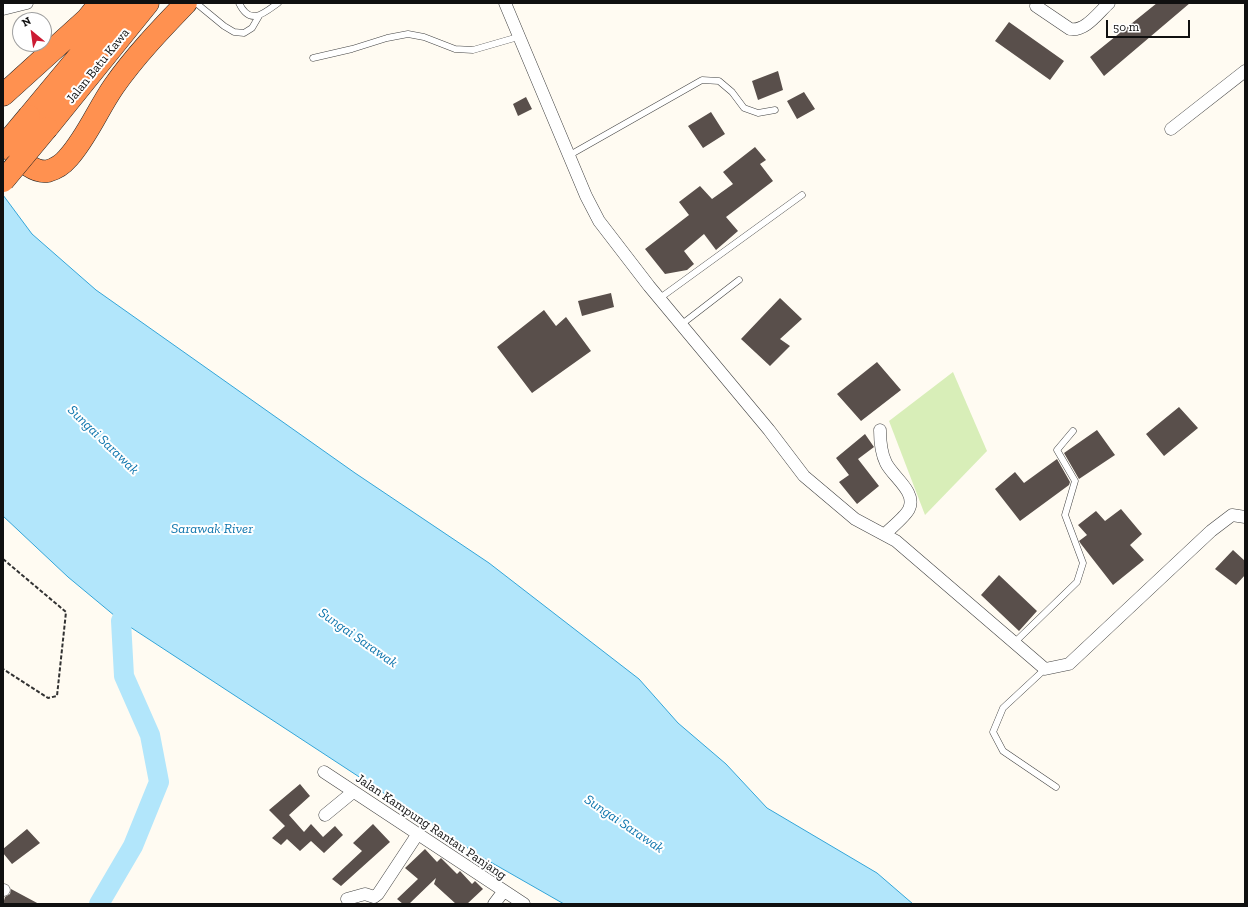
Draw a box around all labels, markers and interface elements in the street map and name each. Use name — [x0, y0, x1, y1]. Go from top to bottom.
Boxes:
north arrow — [12, 12, 52, 52]
scale bar — [1108, 12, 1192, 38]
text: N — [20, 14, 33, 30]
text: 50 m — [1113, 20, 1139, 34]
street label: Jalan Batu Kawa — [63, 25, 133, 107]
water label: Sungai Sarawak — [64, 402, 142, 478]
water label: Sarawak River — [171, 521, 253, 537]
water label: Sungai Sarawak — [315, 605, 401, 671]
street label: Jalan Kampung Rantau Panjang — [353, 771, 509, 883]
water label: Sungai Sarawak — [581, 791, 667, 857]

